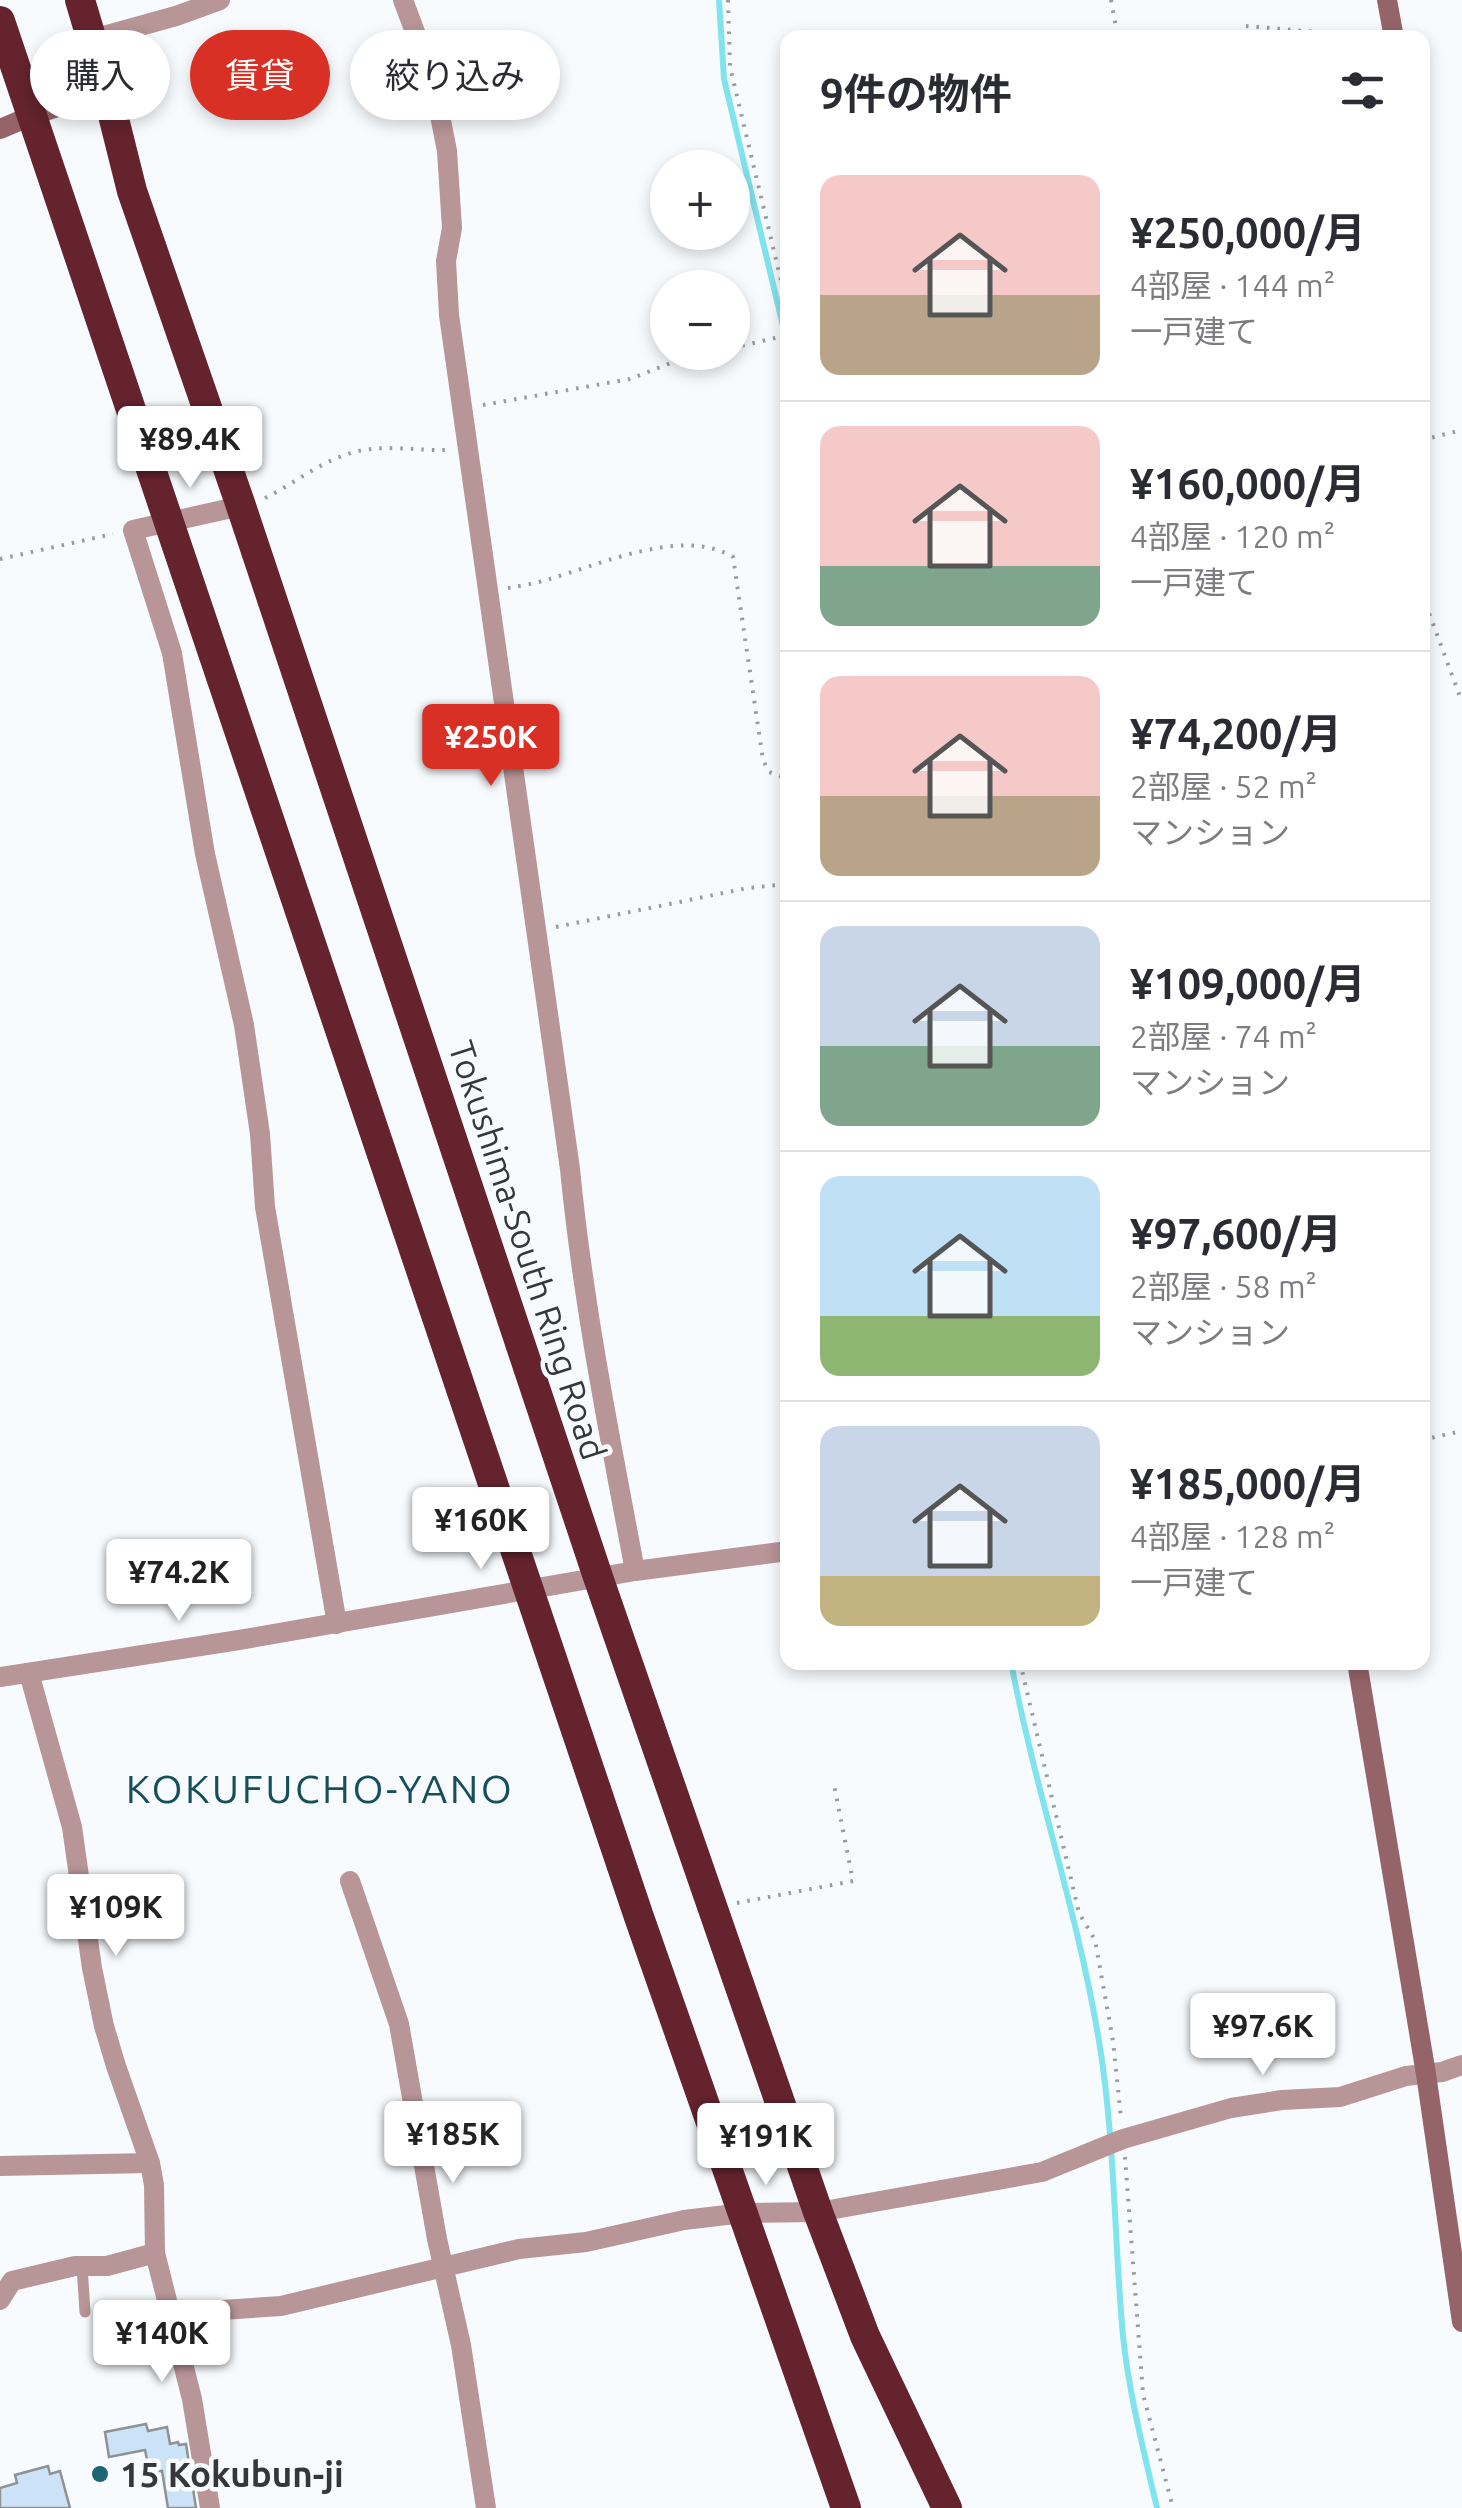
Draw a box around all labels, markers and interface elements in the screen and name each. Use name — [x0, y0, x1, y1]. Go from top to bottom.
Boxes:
chip: 購入 — [30, 30, 170, 120]
chip: 賃貸 — [190, 30, 330, 120]
chip: 絞り込み — [350, 30, 560, 120]
icon: filters — [1335, 63, 1390, 118]
text: 9件の物件 — [820, 70, 1012, 117]
map controls — [650, 150, 750, 370]
button: + — [650, 150, 750, 250]
text: ¥250,000/月 — [1130, 209, 1366, 256]
icon: home — [900, 215, 1020, 335]
text: 4部屋 · 144 m² — [1130, 267, 1335, 303]
button: − — [650, 270, 750, 370]
text: 一戸建て — [1130, 313, 1258, 349]
pin: ¥89.4K — [109, 406, 271, 491]
text: ¥89.4K — [139, 420, 241, 456]
text: ¥160,000/月 — [1130, 460, 1366, 507]
icon: home — [900, 466, 1020, 586]
text: 4部屋 · 120 m² — [1130, 518, 1335, 554]
text: 一戸建て — [1130, 564, 1258, 600]
pin: ¥250K — [421, 704, 561, 789]
text: ¥74,200/月 — [1130, 710, 1342, 757]
icon: home — [900, 716, 1020, 836]
text: ¥250K — [444, 718, 538, 754]
text: 2部屋 · 52 m² — [1130, 768, 1317, 804]
text: マンション — [1130, 814, 1290, 850]
text: ¥109,000/月 — [1130, 960, 1366, 1007]
icon: home — [900, 966, 1020, 1086]
text: 2部屋 · 74 m² — [1130, 1018, 1317, 1054]
street label: Tokushima-South Ring Road — [441, 1036, 615, 1464]
text: マンション — [1130, 1064, 1290, 1100]
text: ¥97,600/月 — [1130, 1210, 1342, 1257]
icon: home — [900, 1216, 1020, 1336]
text: 2部屋 · 58 m² — [1130, 1268, 1317, 1304]
text: マンション — [1130, 1314, 1290, 1350]
text: ¥185,000/月 — [1130, 1460, 1366, 1507]
icon: home — [900, 1466, 1020, 1586]
pin: ¥160K — [411, 1487, 551, 1572]
text: ¥160K — [434, 1501, 528, 1537]
text: 4部屋 · 128 m² — [1130, 1518, 1335, 1554]
pin: ¥74.2K — [98, 1539, 260, 1624]
text: ¥74.2K — [128, 1553, 230, 1589]
text: 一戸建て — [1130, 1564, 1258, 1600]
district label: KOKUFUCHO-YANO — [126, 1766, 514, 1811]
pin: ¥109K — [46, 1874, 186, 1959]
text: ¥109K — [69, 1888, 163, 1924]
pin: ¥97.6K — [1182, 1993, 1344, 2078]
text: ¥97.6K — [1212, 2007, 1314, 2043]
pin: ¥185K — [383, 2101, 523, 2186]
pin: ¥191K — [696, 2103, 836, 2188]
text: ¥185K — [406, 2115, 500, 2151]
text: ¥191K — [719, 2117, 813, 2153]
pin: ¥140K — [92, 2300, 232, 2385]
text: ¥140K — [115, 2314, 209, 2350]
place label: 15 Kokubun-ji — [120, 2454, 344, 2494]
marker: 15 Kokubun-ji — [89, 2463, 111, 2485]

